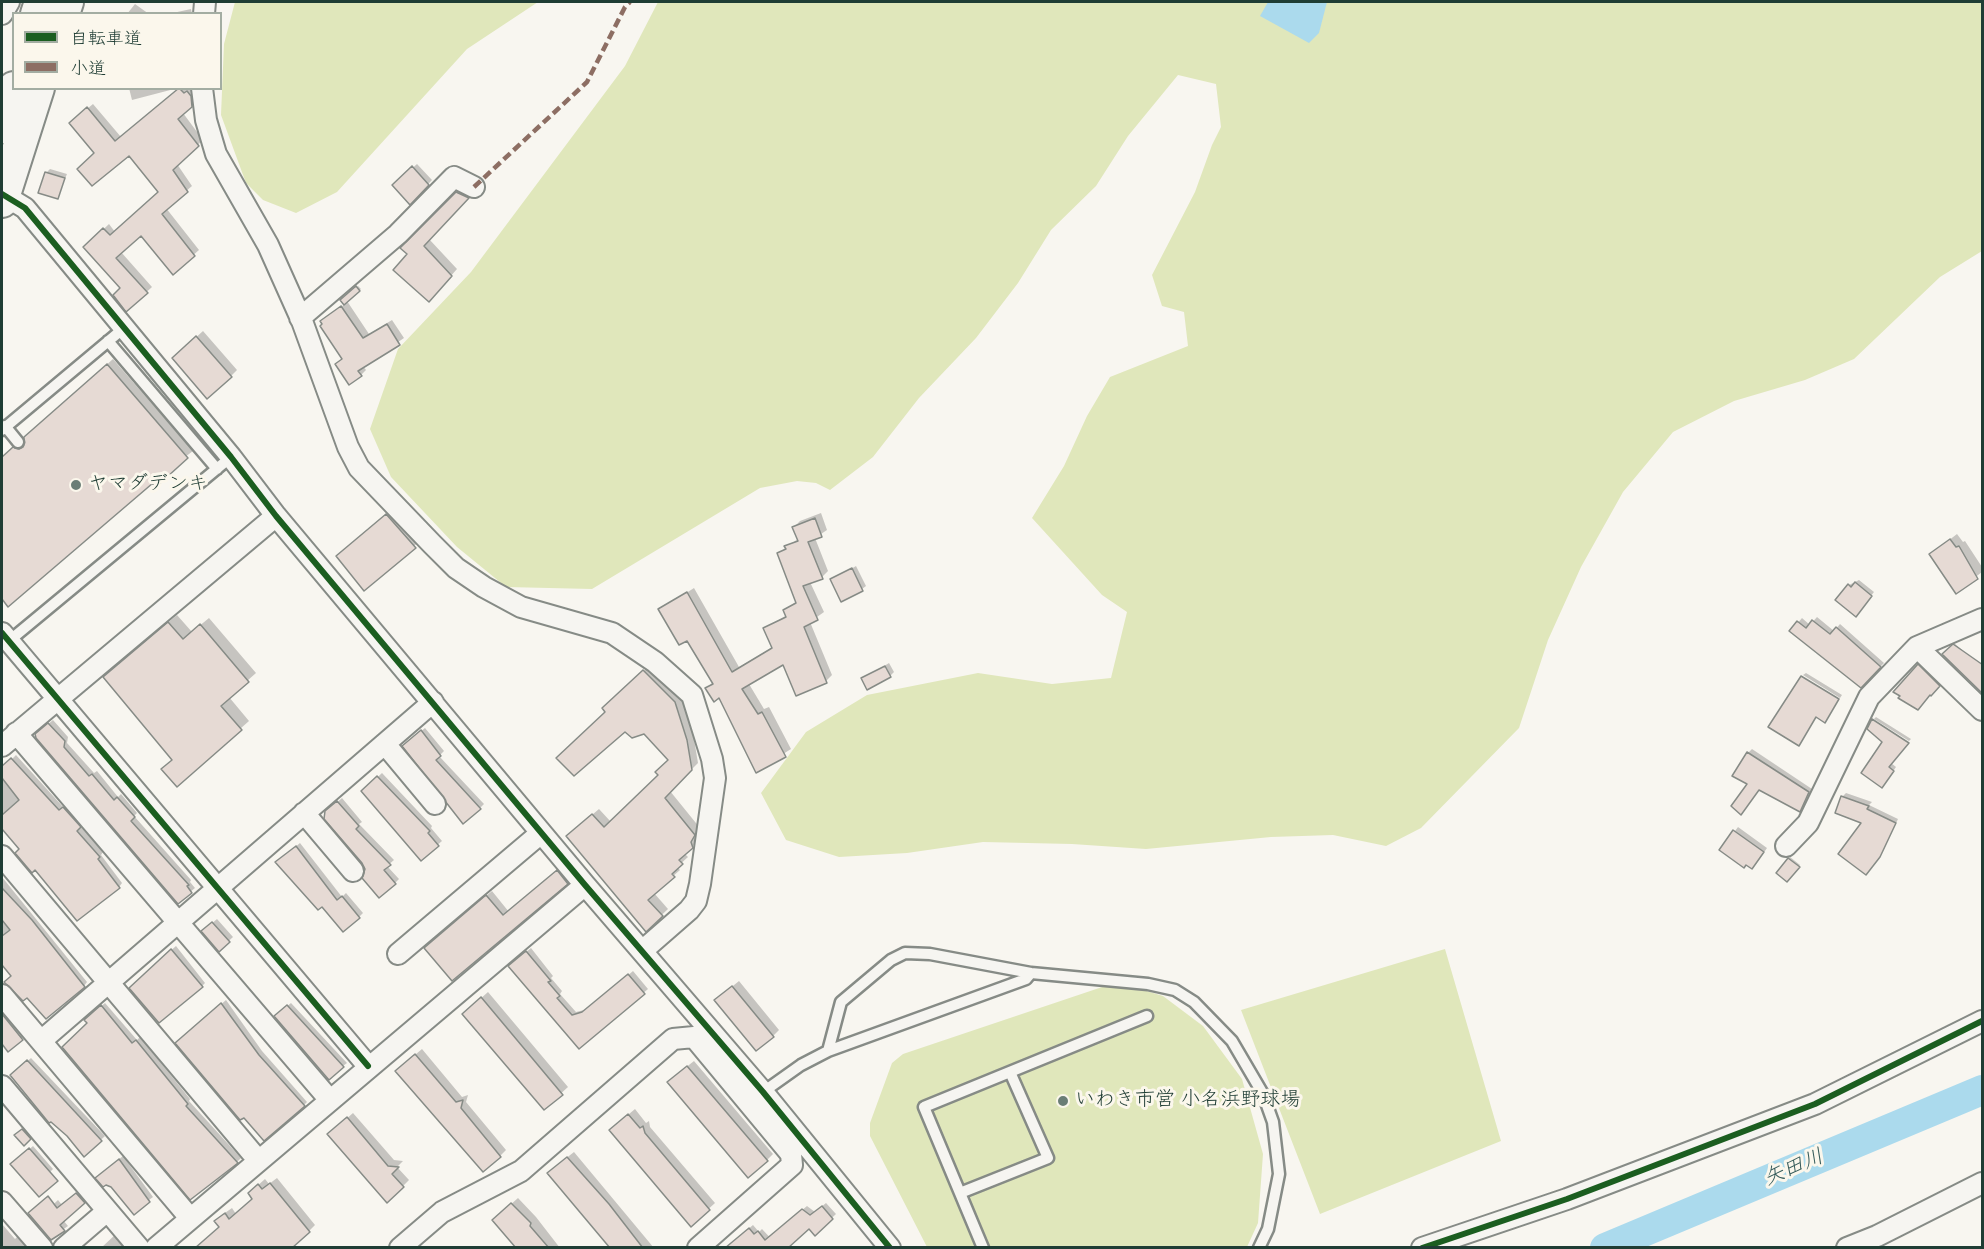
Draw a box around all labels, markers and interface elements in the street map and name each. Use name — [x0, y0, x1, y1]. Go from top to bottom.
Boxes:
legend — [12, 12, 222, 90]
text: 自転車道 — [70, 27, 142, 51]
text: 小道 — [70, 57, 106, 81]
place label: ヤマダデンキ — [88, 473, 208, 497]
marker: ヤマダデンキ — [69, 478, 83, 492]
place label: いわき市営 小名浜野球場 — [1075, 1089, 1300, 1113]
marker: いわき市営 小名浜野球場 — [1056, 1094, 1070, 1108]
water label: 矢田川 — [1760, 1145, 1828, 1193]

